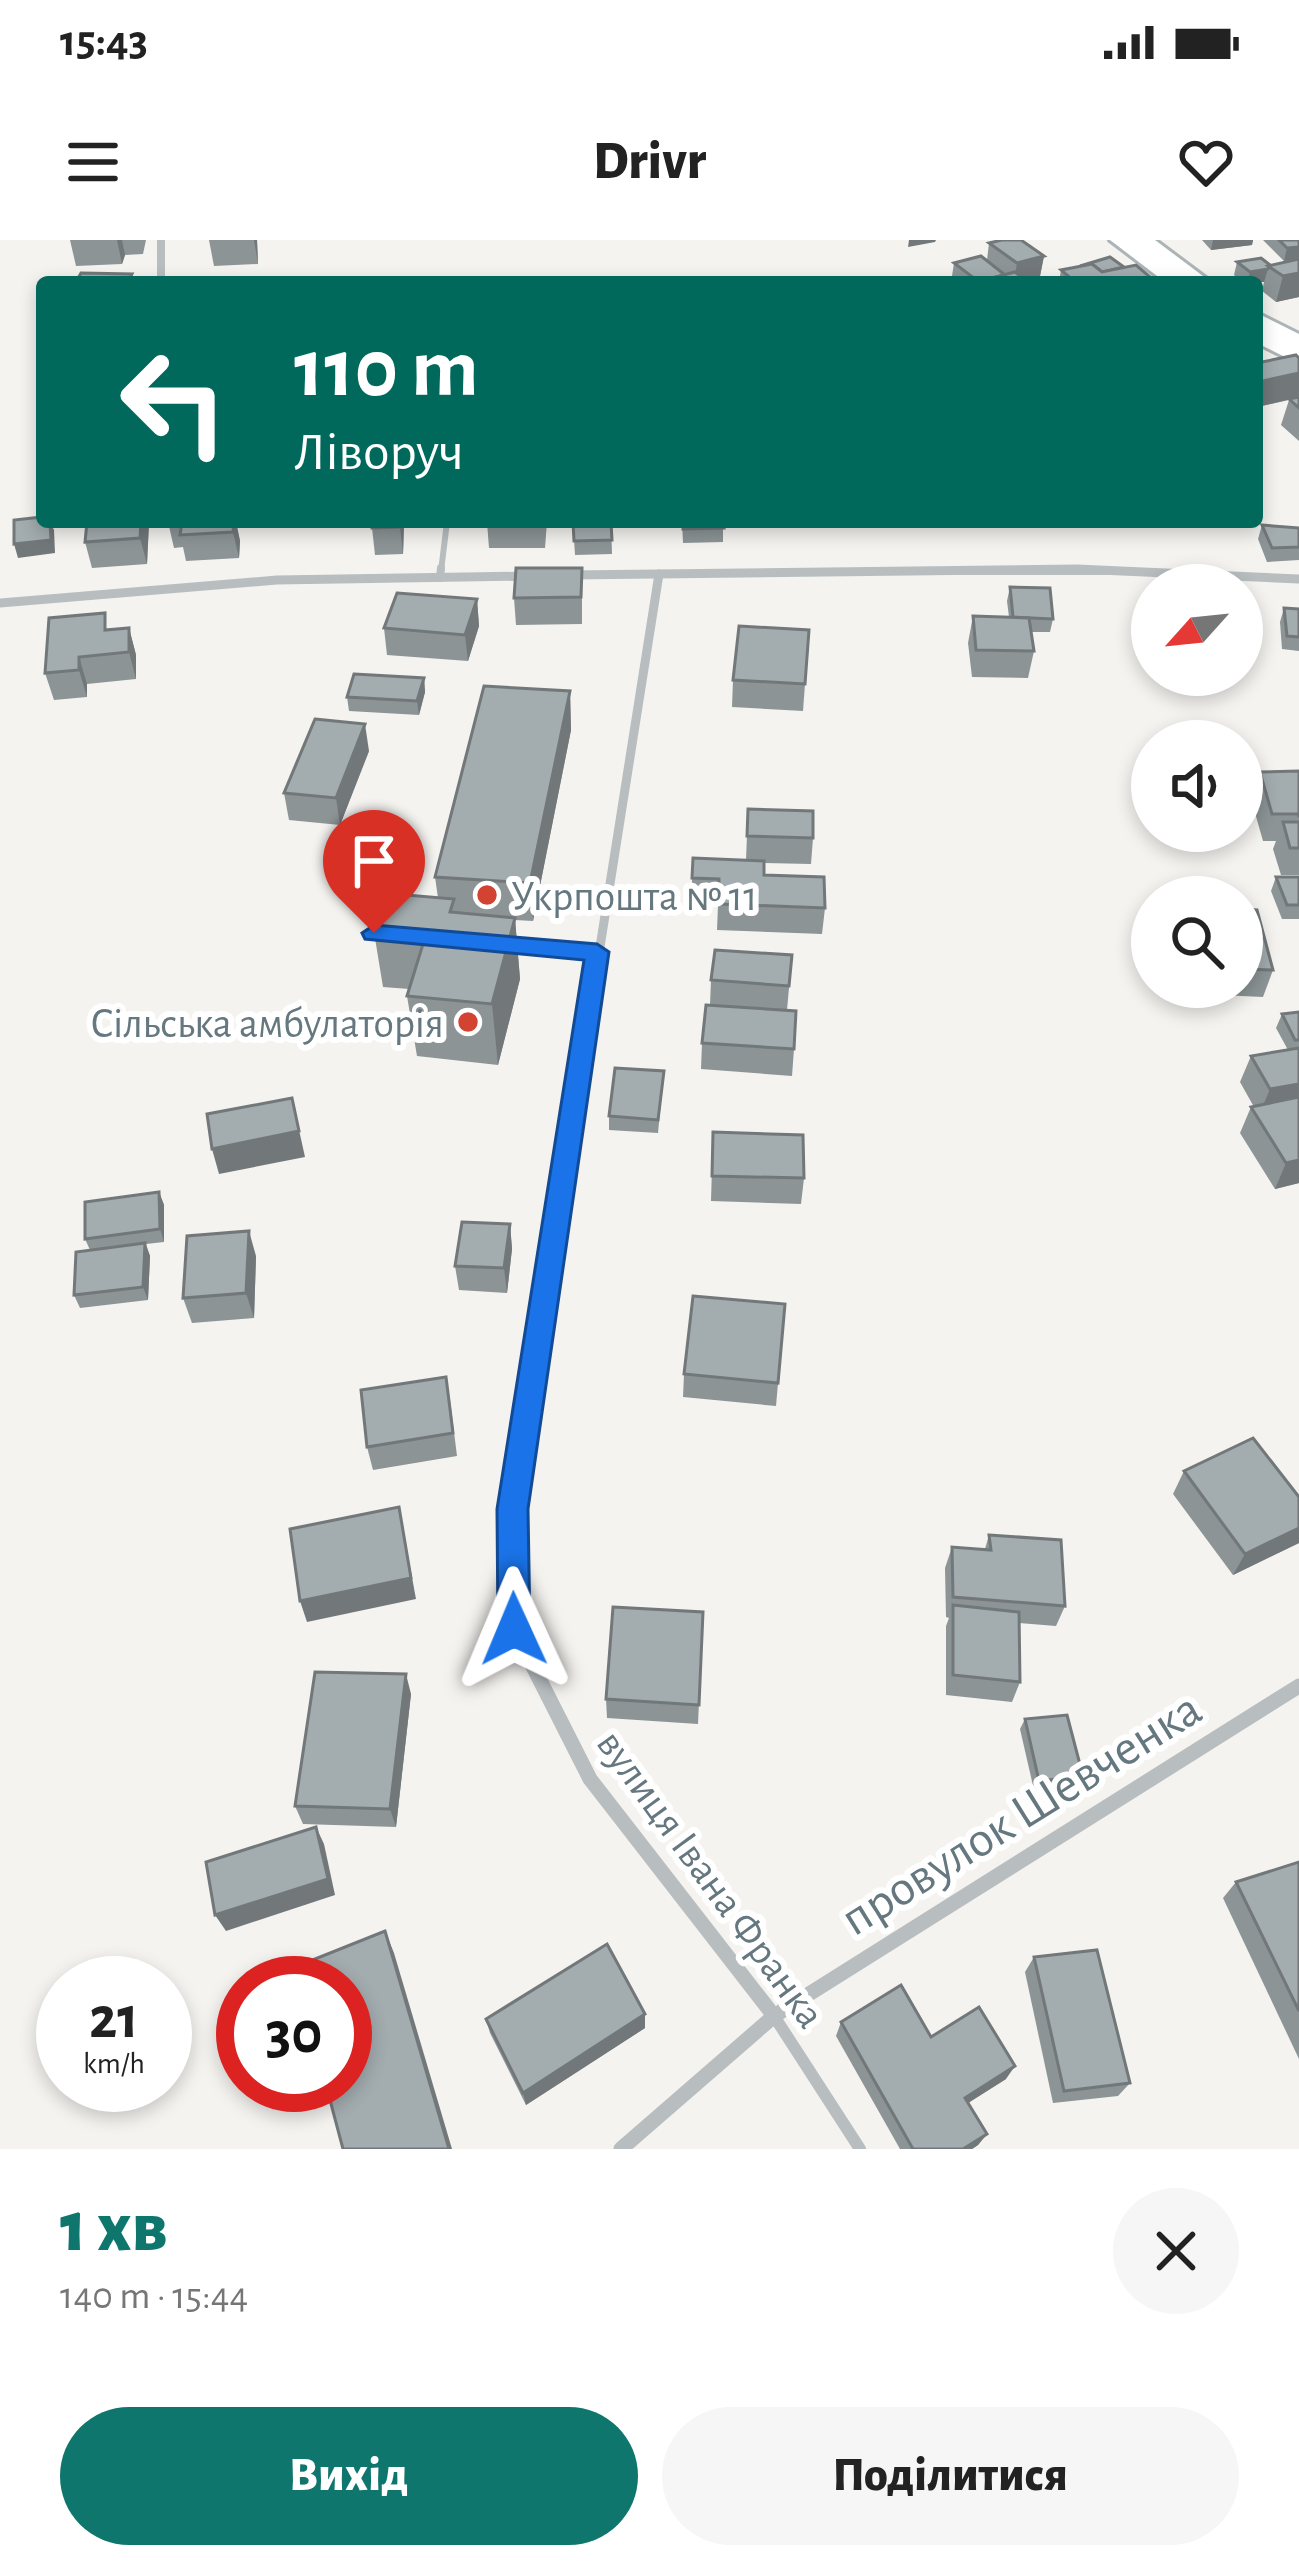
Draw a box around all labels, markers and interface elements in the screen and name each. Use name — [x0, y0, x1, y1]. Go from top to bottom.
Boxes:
text: 15:43 — [60, 19, 148, 64]
icon: menu — [60, 129, 126, 195]
icon: heart — [1173, 129, 1239, 195]
text: Drivr — [593, 135, 706, 189]
icon: left — [96, 324, 252, 480]
text: 110 m — [294, 328, 479, 412]
text: Ліворуч — [294, 426, 464, 480]
north arrow — [1131, 564, 1263, 696]
map controls — [1131, 564, 1263, 1008]
button: sound — [1131, 720, 1263, 852]
pin — [323, 810, 425, 933]
icon: arrive — [341, 828, 407, 894]
place label: Укрпошта № 11 — [511, 876, 758, 918]
button: search — [1131, 876, 1263, 1008]
marker: Укрпошта № 11 — [474, 882, 500, 908]
place label: Сільська амбулаторія — [90, 1003, 444, 1045]
marker: Сільська амбулаторія — [455, 1009, 481, 1035]
position arrow — [451, 1566, 577, 1692]
street label: провулок Шевченка — [832, 1683, 1210, 1945]
street label: вулиця Івана Франка — [589, 1723, 832, 2036]
speed limit sign: 30 — [216, 1956, 372, 2112]
text: 21 — [89, 1989, 139, 2049]
text: km/h — [83, 2049, 145, 2079]
button: close — [1113, 2188, 1239, 2314]
text: 1 хв — [60, 2192, 167, 2264]
text: 140 m · 15:44 — [60, 2277, 248, 2316]
button: Вихід — [60, 2407, 638, 2545]
button: Поділитися — [662, 2407, 1239, 2545]

